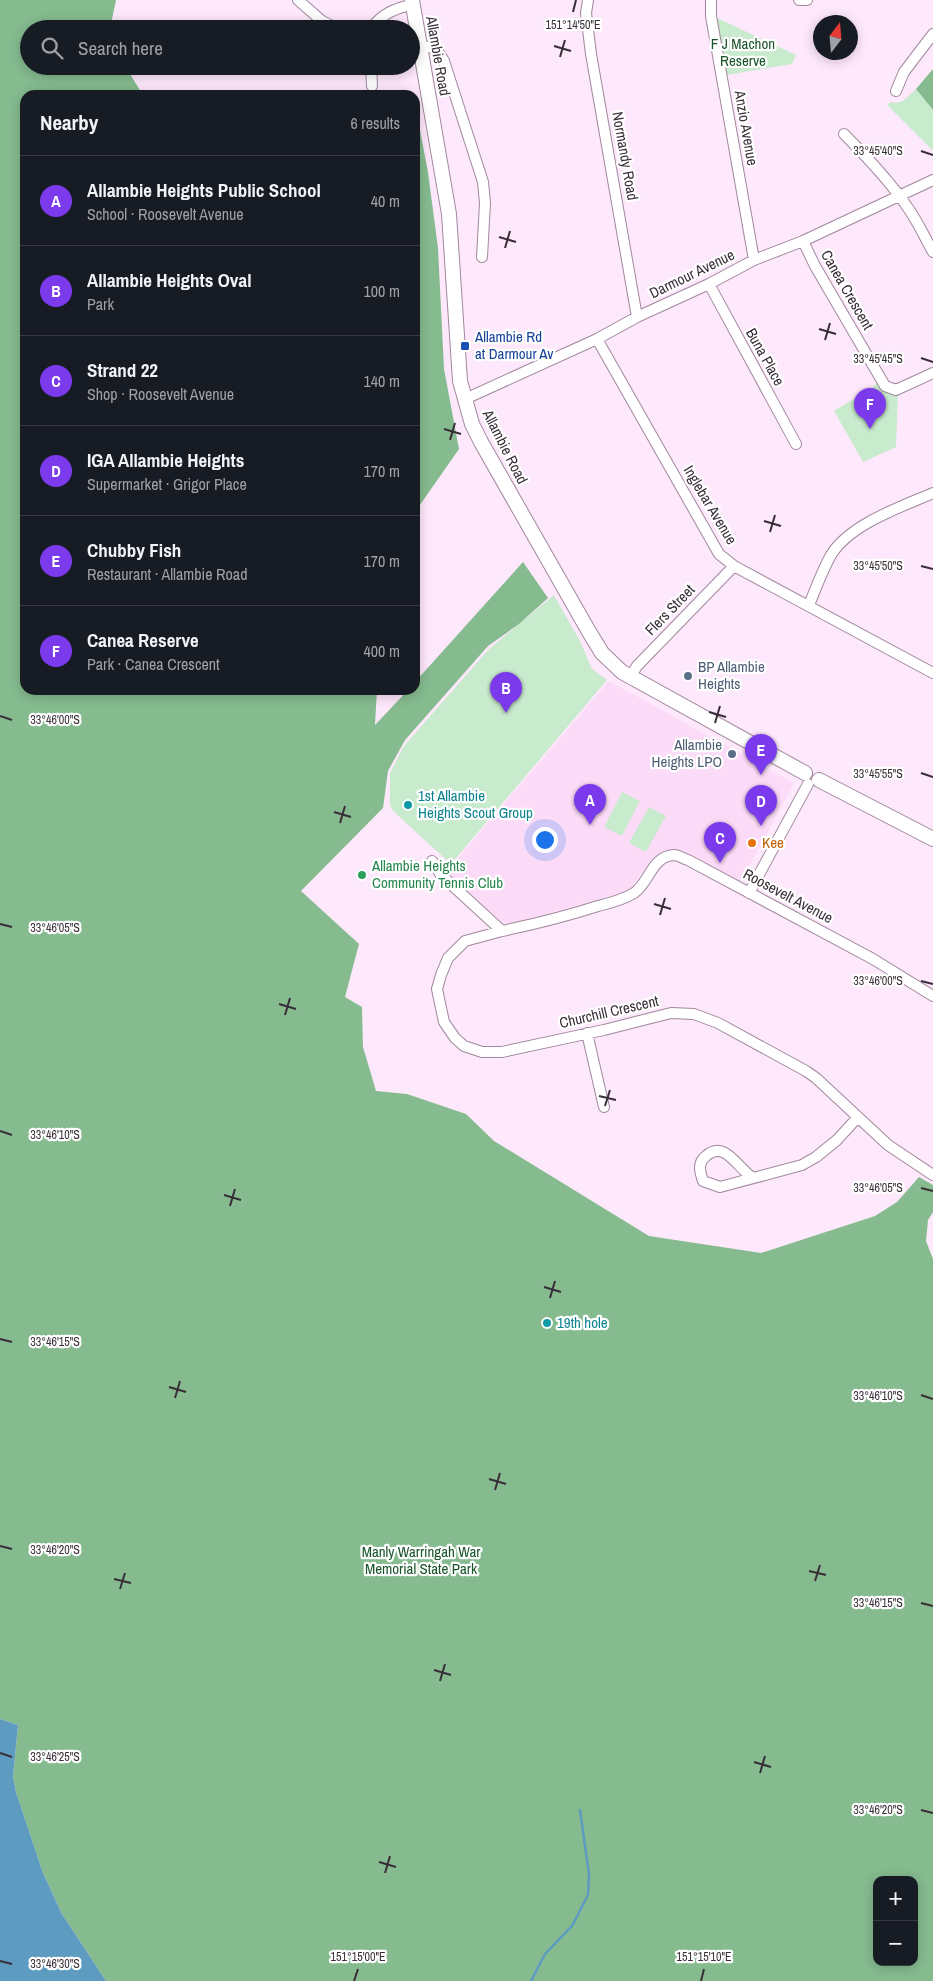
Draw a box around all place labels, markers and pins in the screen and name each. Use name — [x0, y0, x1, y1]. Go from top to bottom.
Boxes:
place label: Allambie Rd at Darmour Av — [474, 326, 554, 364]
marker: Allambie Rd at Darmour Av — [459, 340, 471, 352]
pin: F — [854, 388, 886, 429]
place label: BP Allambie Heights — [698, 656, 765, 694]
marker: BP Allambie Heights — [682, 670, 694, 682]
pin: B — [490, 672, 522, 713]
place label: Allambie Heights LPO — [652, 734, 722, 772]
pin: E — [745, 734, 777, 775]
marker: Allambie Heights LPO — [726, 748, 738, 760]
pin: A — [574, 784, 606, 825]
place label: 1st Allambie Heights Scout Group — [418, 785, 533, 823]
pin: D — [745, 785, 777, 826]
marker: 1st Allambie Heights Scout Group — [402, 799, 414, 811]
pin: C — [704, 822, 736, 863]
place label: Kee — [762, 832, 784, 853]
marker: Kee — [746, 837, 758, 849]
place label: Allambie Heights Community Tennis Club — [371, 855, 503, 893]
marker: Allambie Heights Community Tennis Club — [356, 869, 368, 881]
place label: 19th hole — [557, 1312, 608, 1333]
marker: 19th hole — [541, 1317, 553, 1329]

